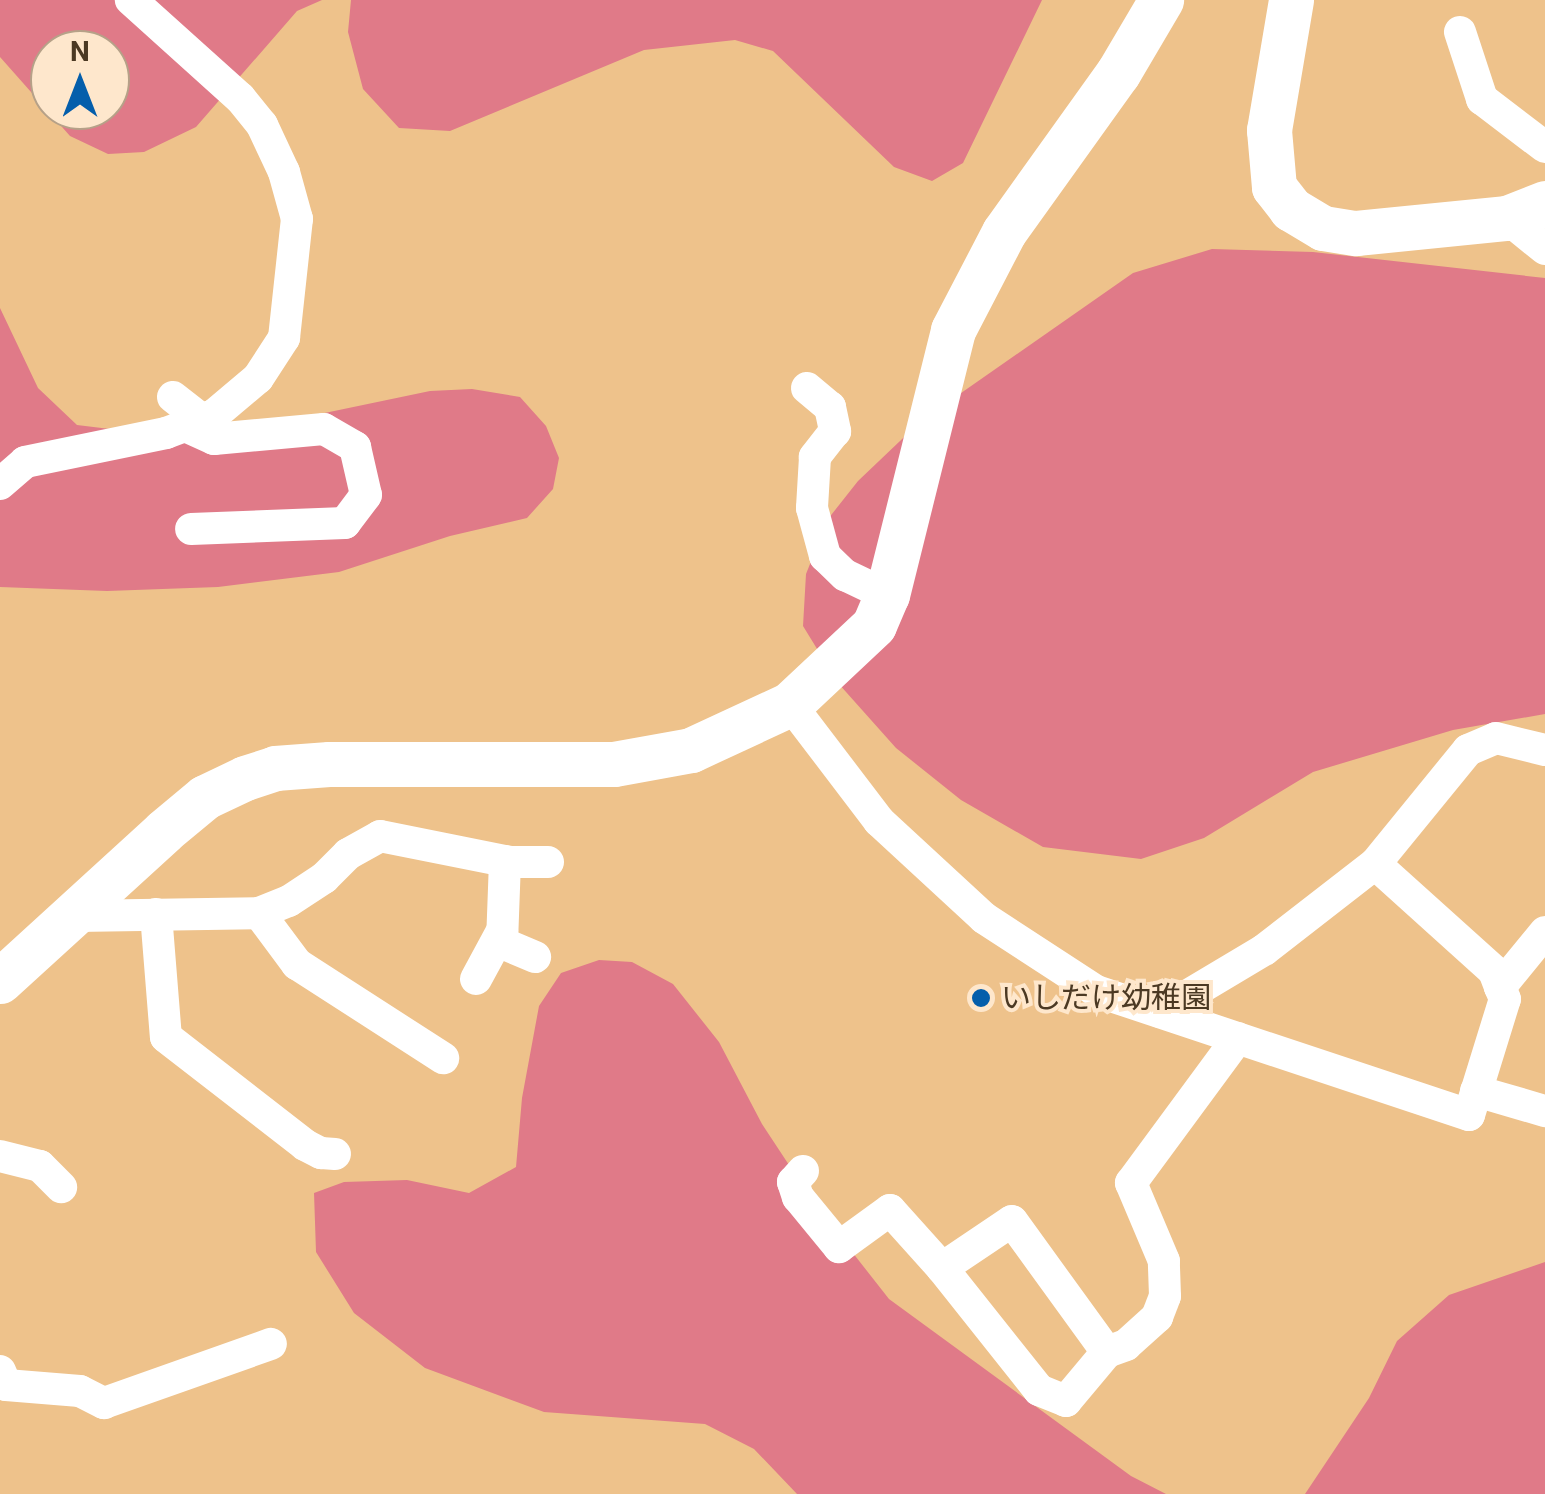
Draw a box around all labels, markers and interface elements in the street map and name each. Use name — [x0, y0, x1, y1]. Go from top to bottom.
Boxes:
north arrow — [30, 30, 130, 130]
text: N — [70, 35, 90, 68]
place label: いしだけ幼稚園 — [1001, 980, 1211, 1016]
marker: いしだけ幼稚園 — [970, 987, 992, 1009]

